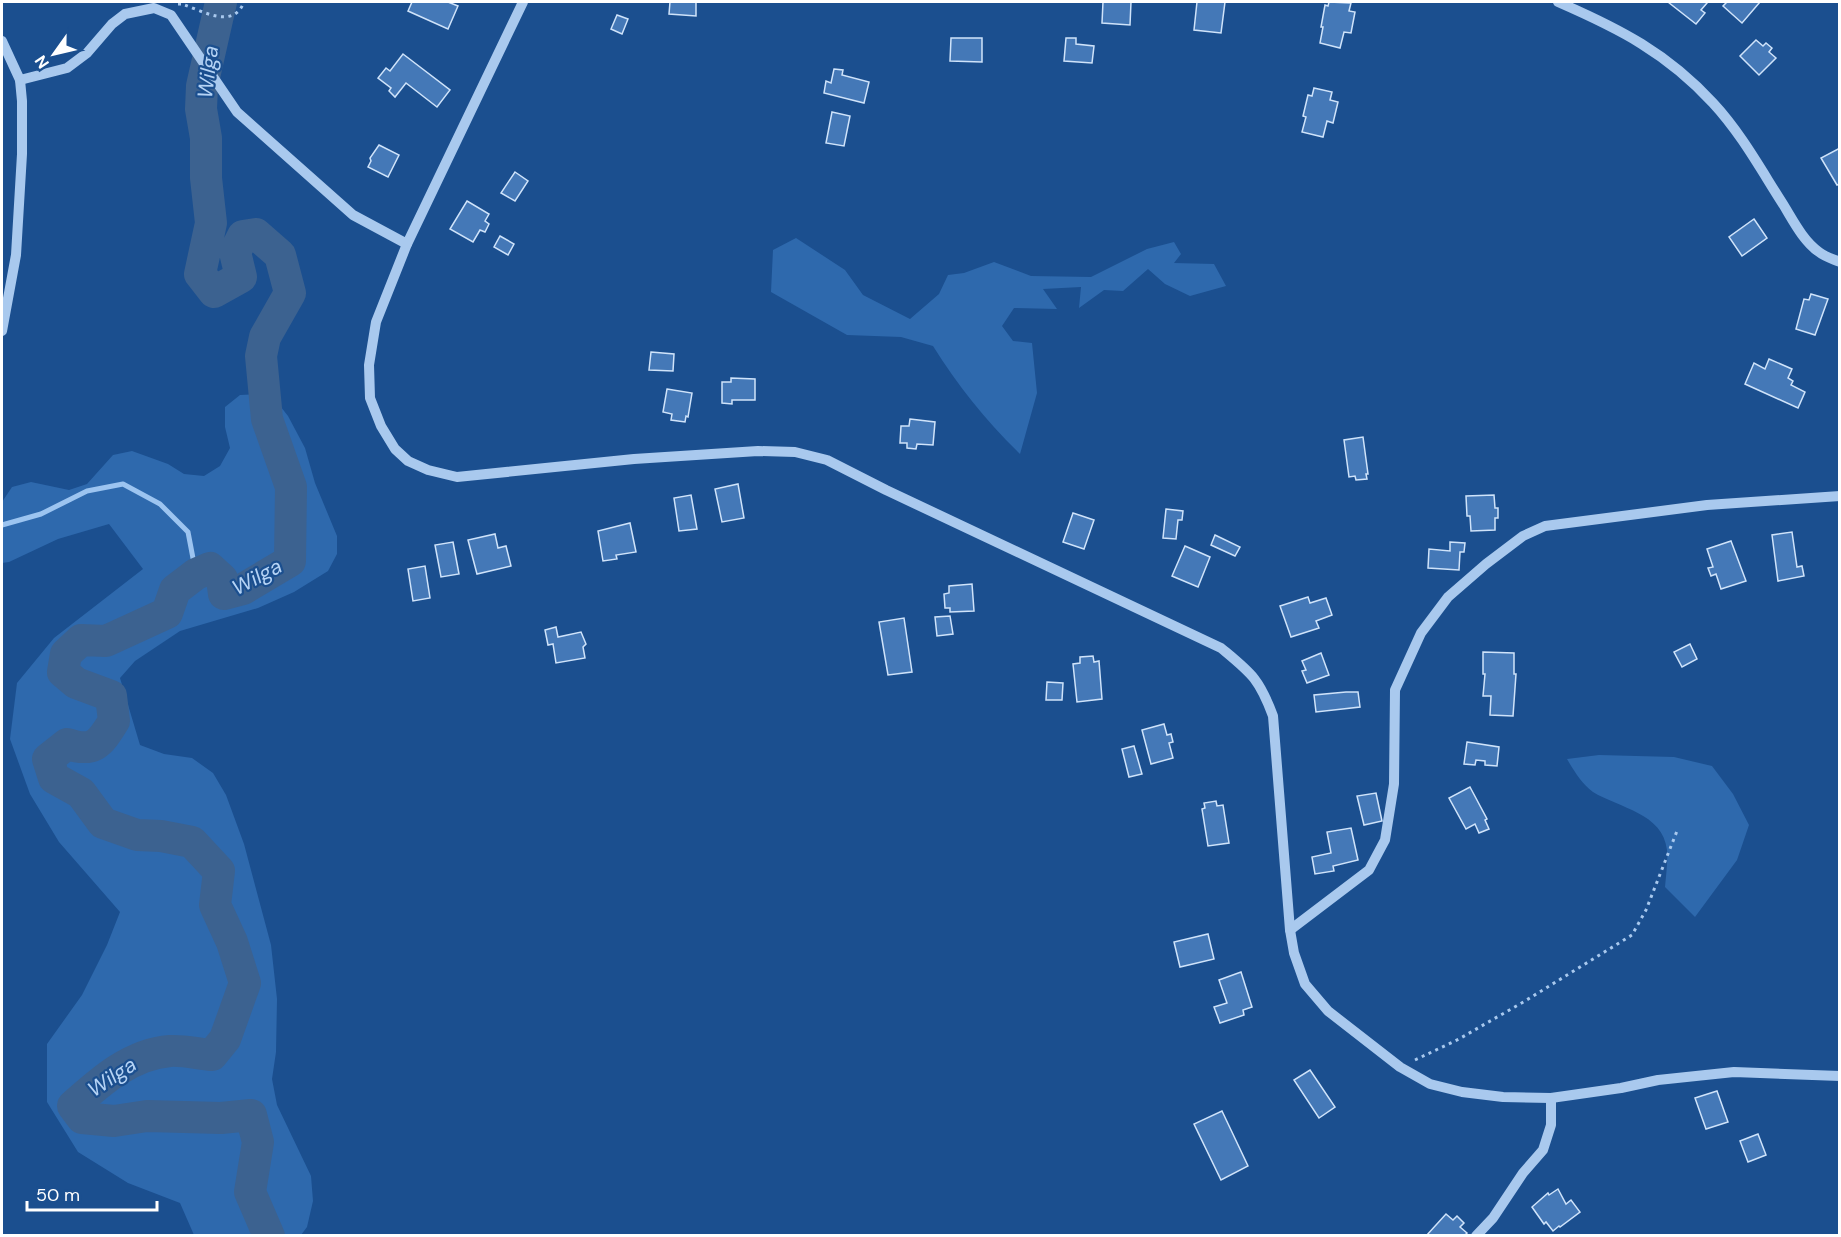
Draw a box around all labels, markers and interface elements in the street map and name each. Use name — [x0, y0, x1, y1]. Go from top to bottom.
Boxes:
north arrow — [24, 24, 84, 84]
water label: Wilga — [191, 44, 225, 100]
text: N — [30, 51, 54, 73]
water label: Wilga — [227, 552, 287, 602]
water label: Wilga — [82, 1050, 142, 1104]
scale bar — [27, 1174, 158, 1212]
text: 50 m — [36, 1183, 80, 1207]

